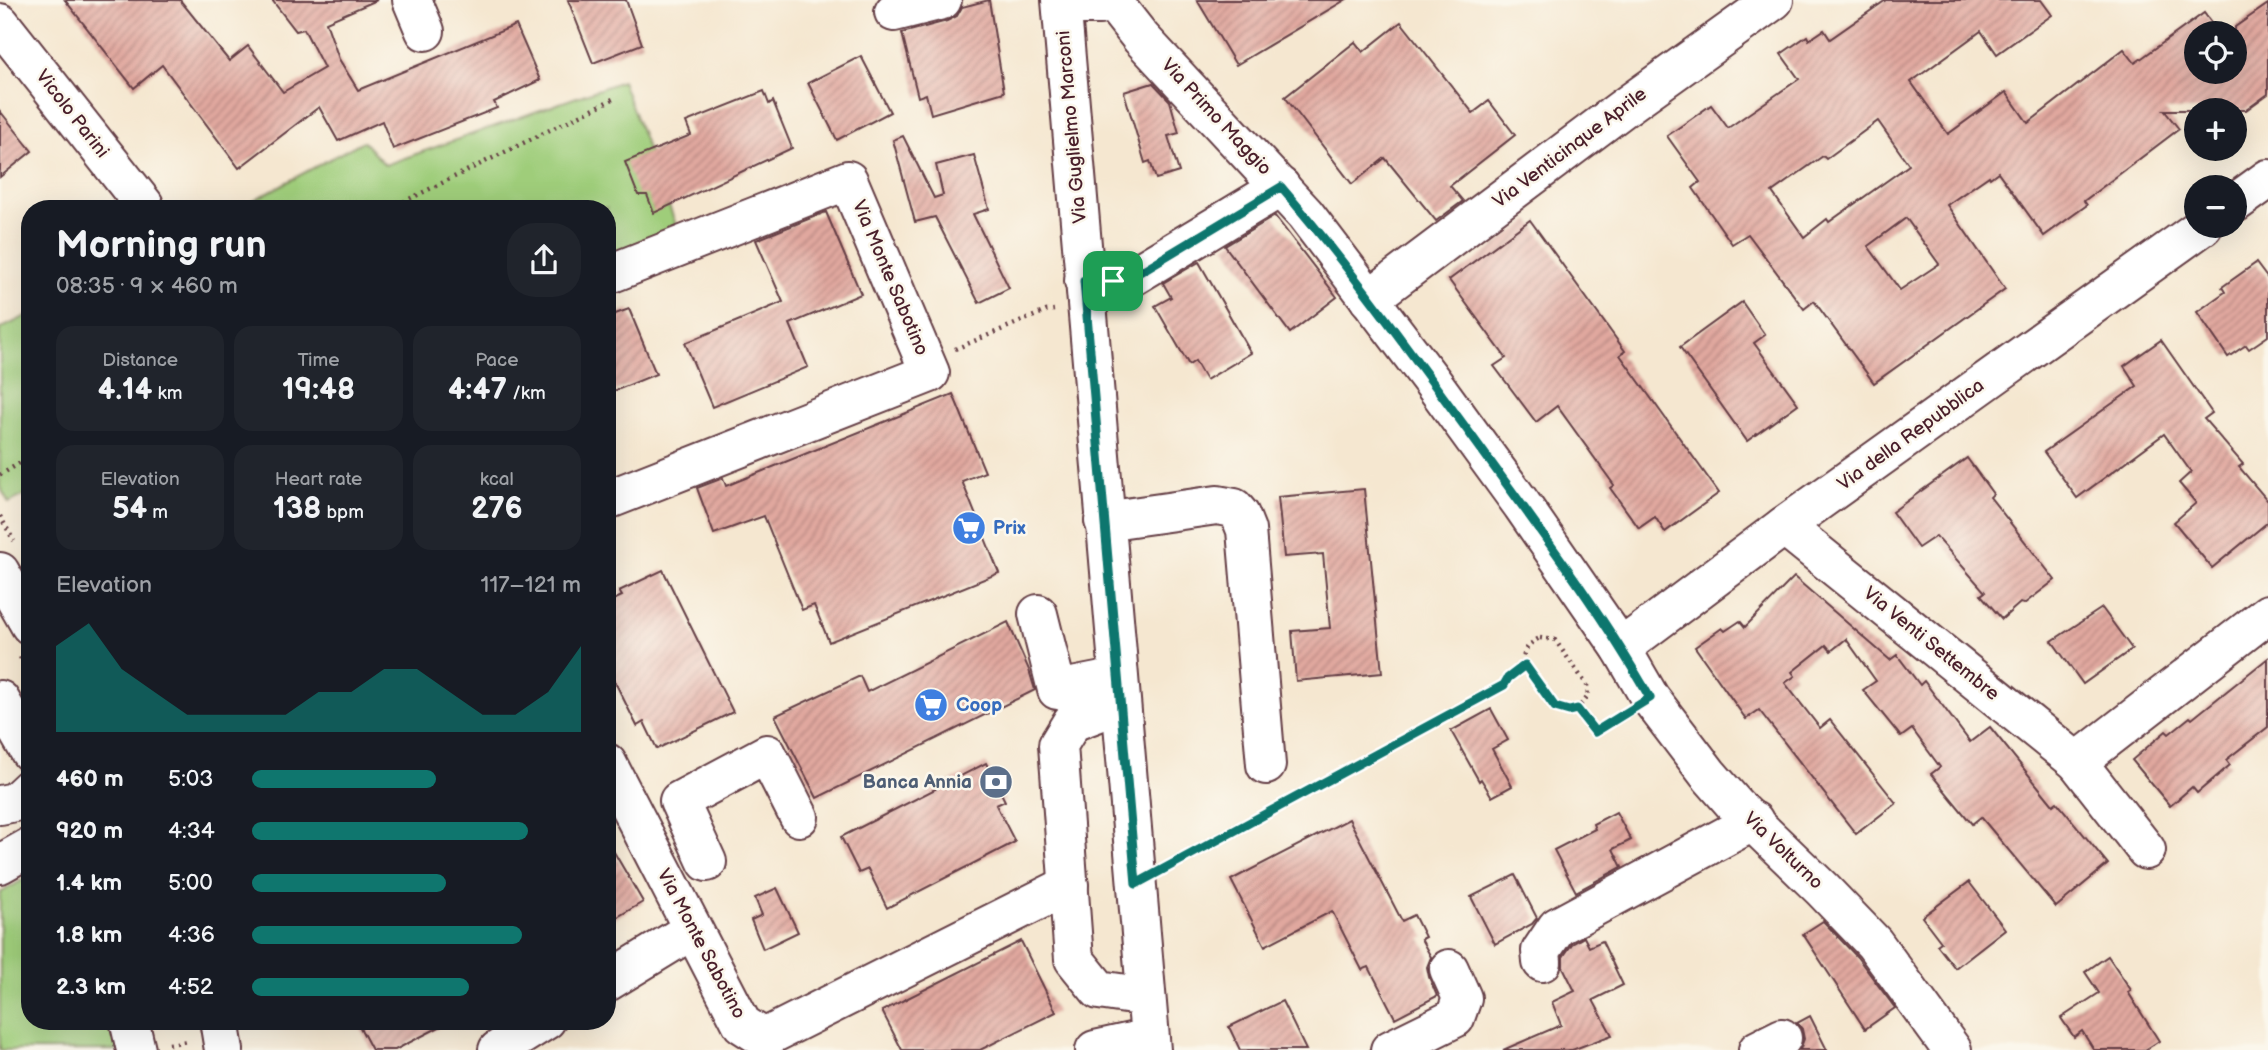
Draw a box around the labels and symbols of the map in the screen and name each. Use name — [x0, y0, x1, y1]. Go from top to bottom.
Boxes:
street label: Via Guglielmo Marconi — [1052, 30, 1092, 224]
street label: Via Primo Maggio — [1156, 54, 1276, 180]
street label: Vicolo Parini — [30, 65, 114, 163]
street label: Via Venticinque Aprile — [1489, 83, 1651, 213]
street label: Via Monte Sabotino — [847, 197, 933, 359]
pin — [1083, 251, 1143, 311]
street label: Via della Repubblica — [1833, 374, 1989, 496]
supermarket icon: Prix — [950, 509, 988, 547]
place label: Prix — [993, 517, 1026, 540]
street label: Via Venti Settembre — [1858, 582, 2004, 706]
supermarket icon: Coop — [912, 686, 950, 724]
place label: Coop — [956, 694, 1002, 717]
bank icon: Banca Annia — [977, 763, 1015, 801]
place label: Banca Annia — [863, 771, 972, 794]
street label: Via Volturno — [1739, 807, 1827, 895]
street label: Via Monte Sabotino — [652, 865, 750, 1023]

